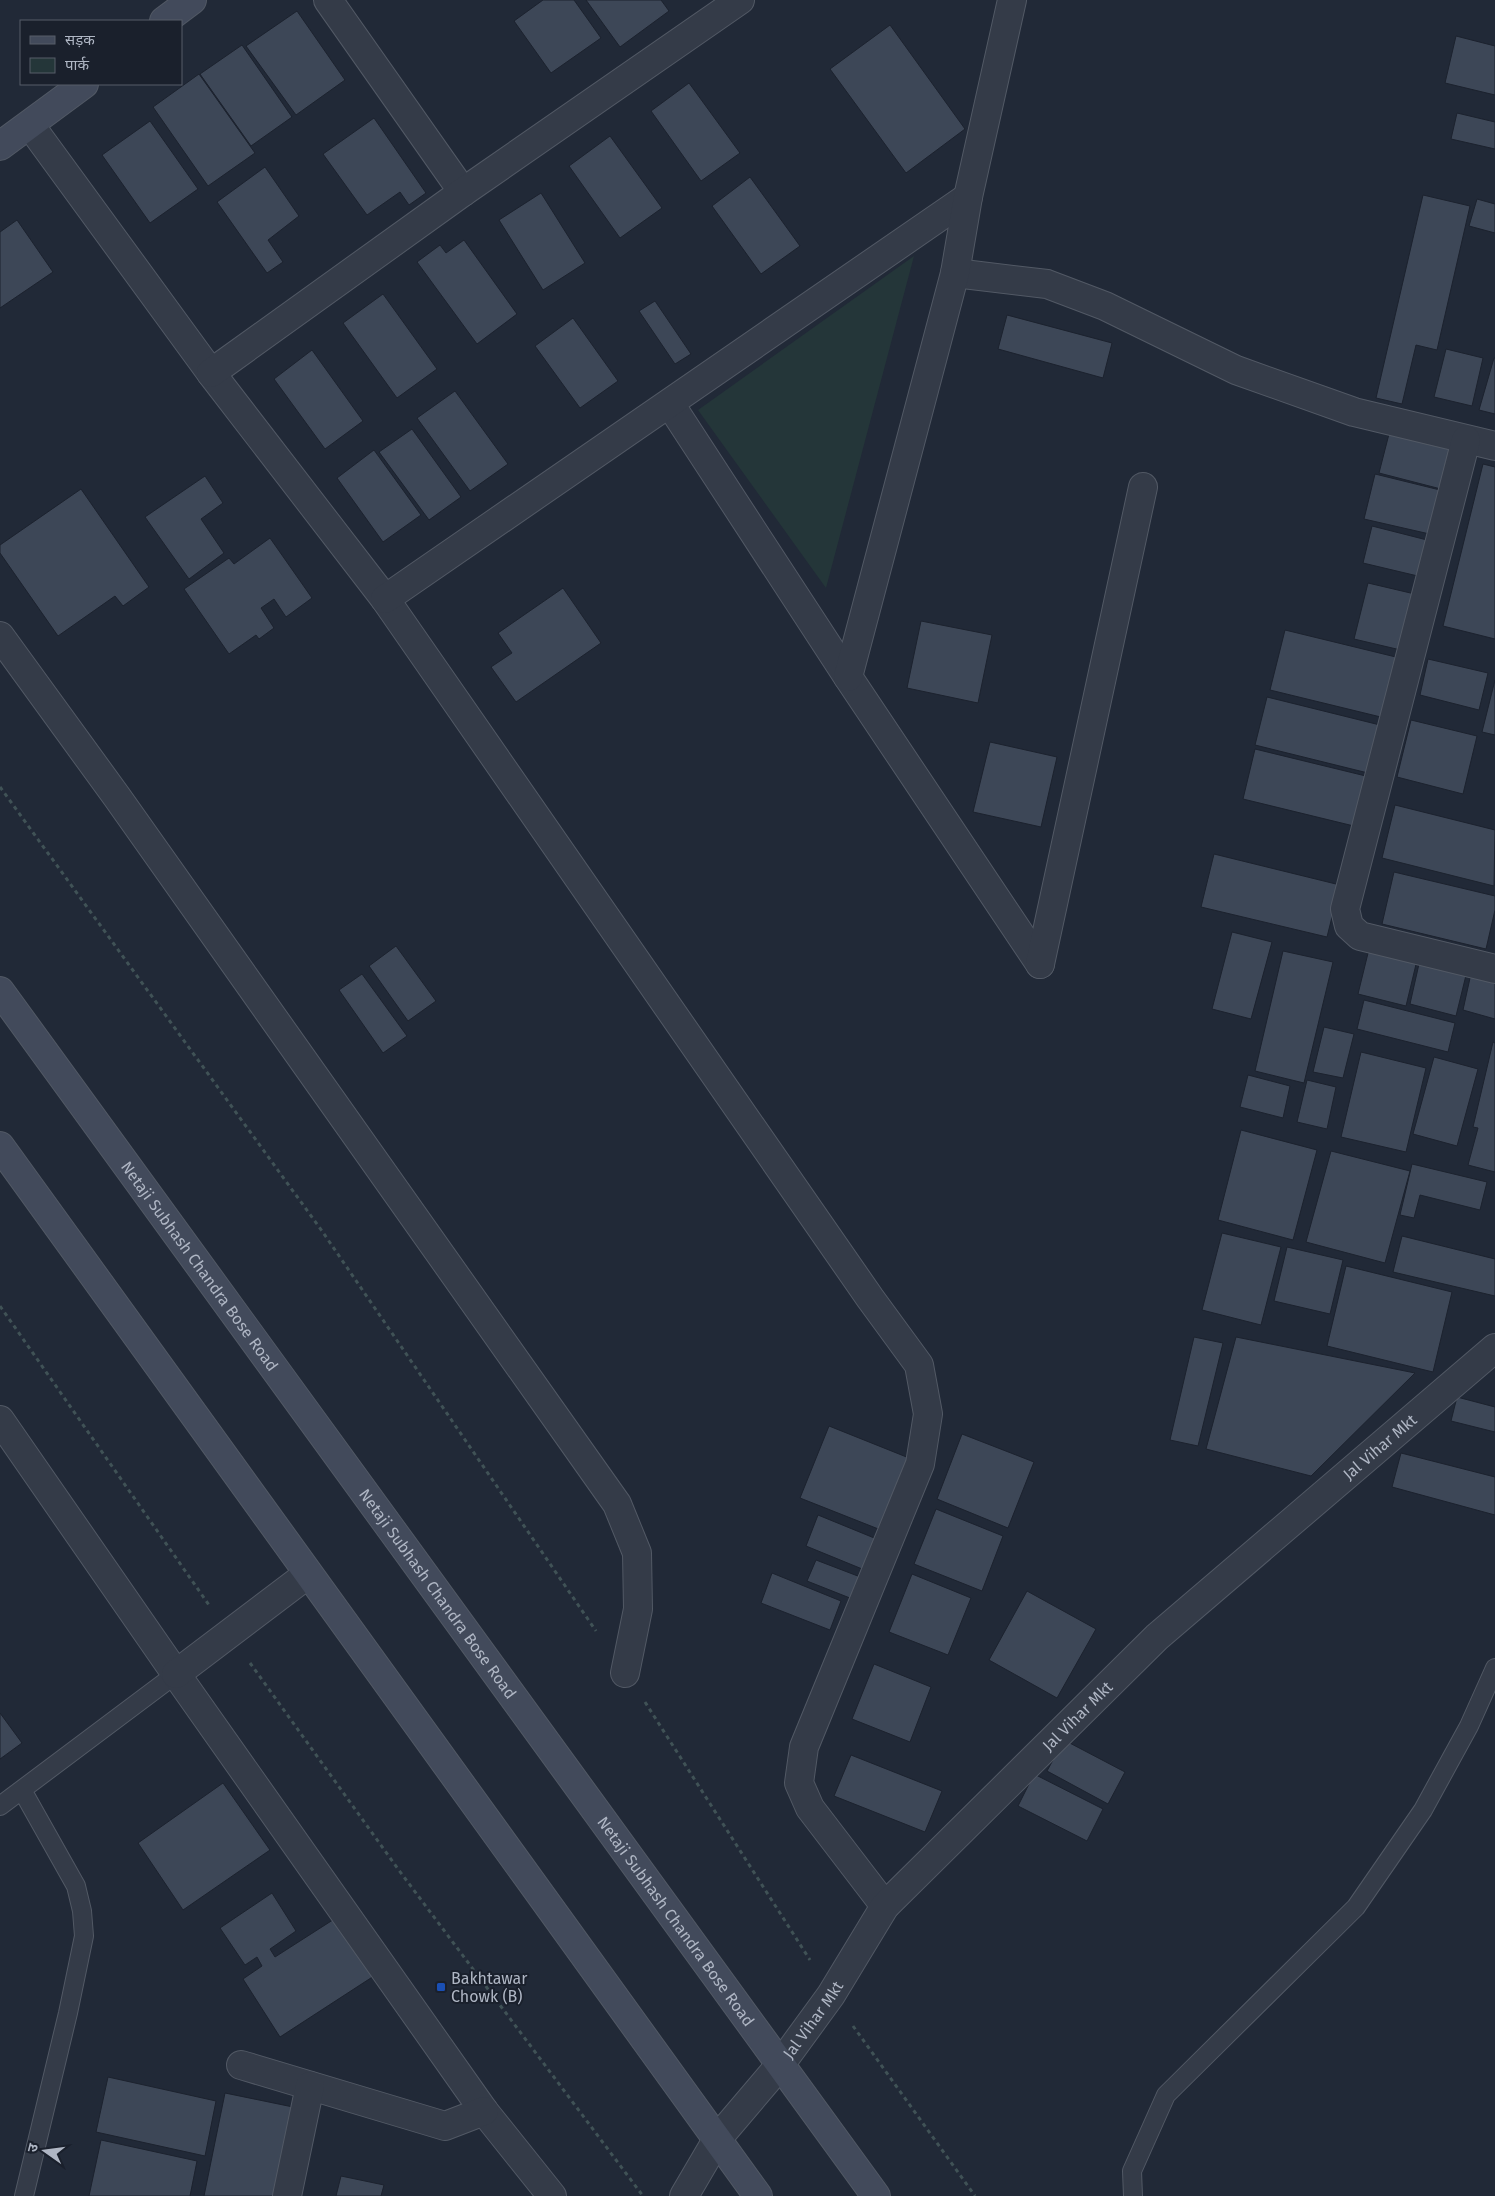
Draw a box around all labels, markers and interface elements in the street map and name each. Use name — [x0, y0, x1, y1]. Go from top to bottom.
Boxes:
legend — [20, 20, 182, 85]
text: सड़क — [65, 31, 95, 49]
text: पार्क — [65, 56, 89, 74]
street label: Netaji Subhash Chandra Bose Road — [117, 1157, 283, 1375]
street label: Jal Vihar Mkt — [1339, 1410, 1420, 1483]
street label: Netaji Subhash Chandra Bose Road — [355, 1485, 521, 1702]
street label: Jal Vihar Mkt — [1038, 1677, 1116, 1755]
street label: Netaji Subhash Chandra Bose Road — [594, 1813, 759, 2030]
place label: Bakhtawar Chowk (B) — [451, 1969, 528, 2006]
street label: Jal Vihar Mkt — [779, 1977, 847, 2062]
marker: Bakhtawar Chowk (B) — [435, 1981, 447, 1993]
north arrow — [20, 2126, 70, 2176]
text: उ — [24, 2141, 42, 2154]

